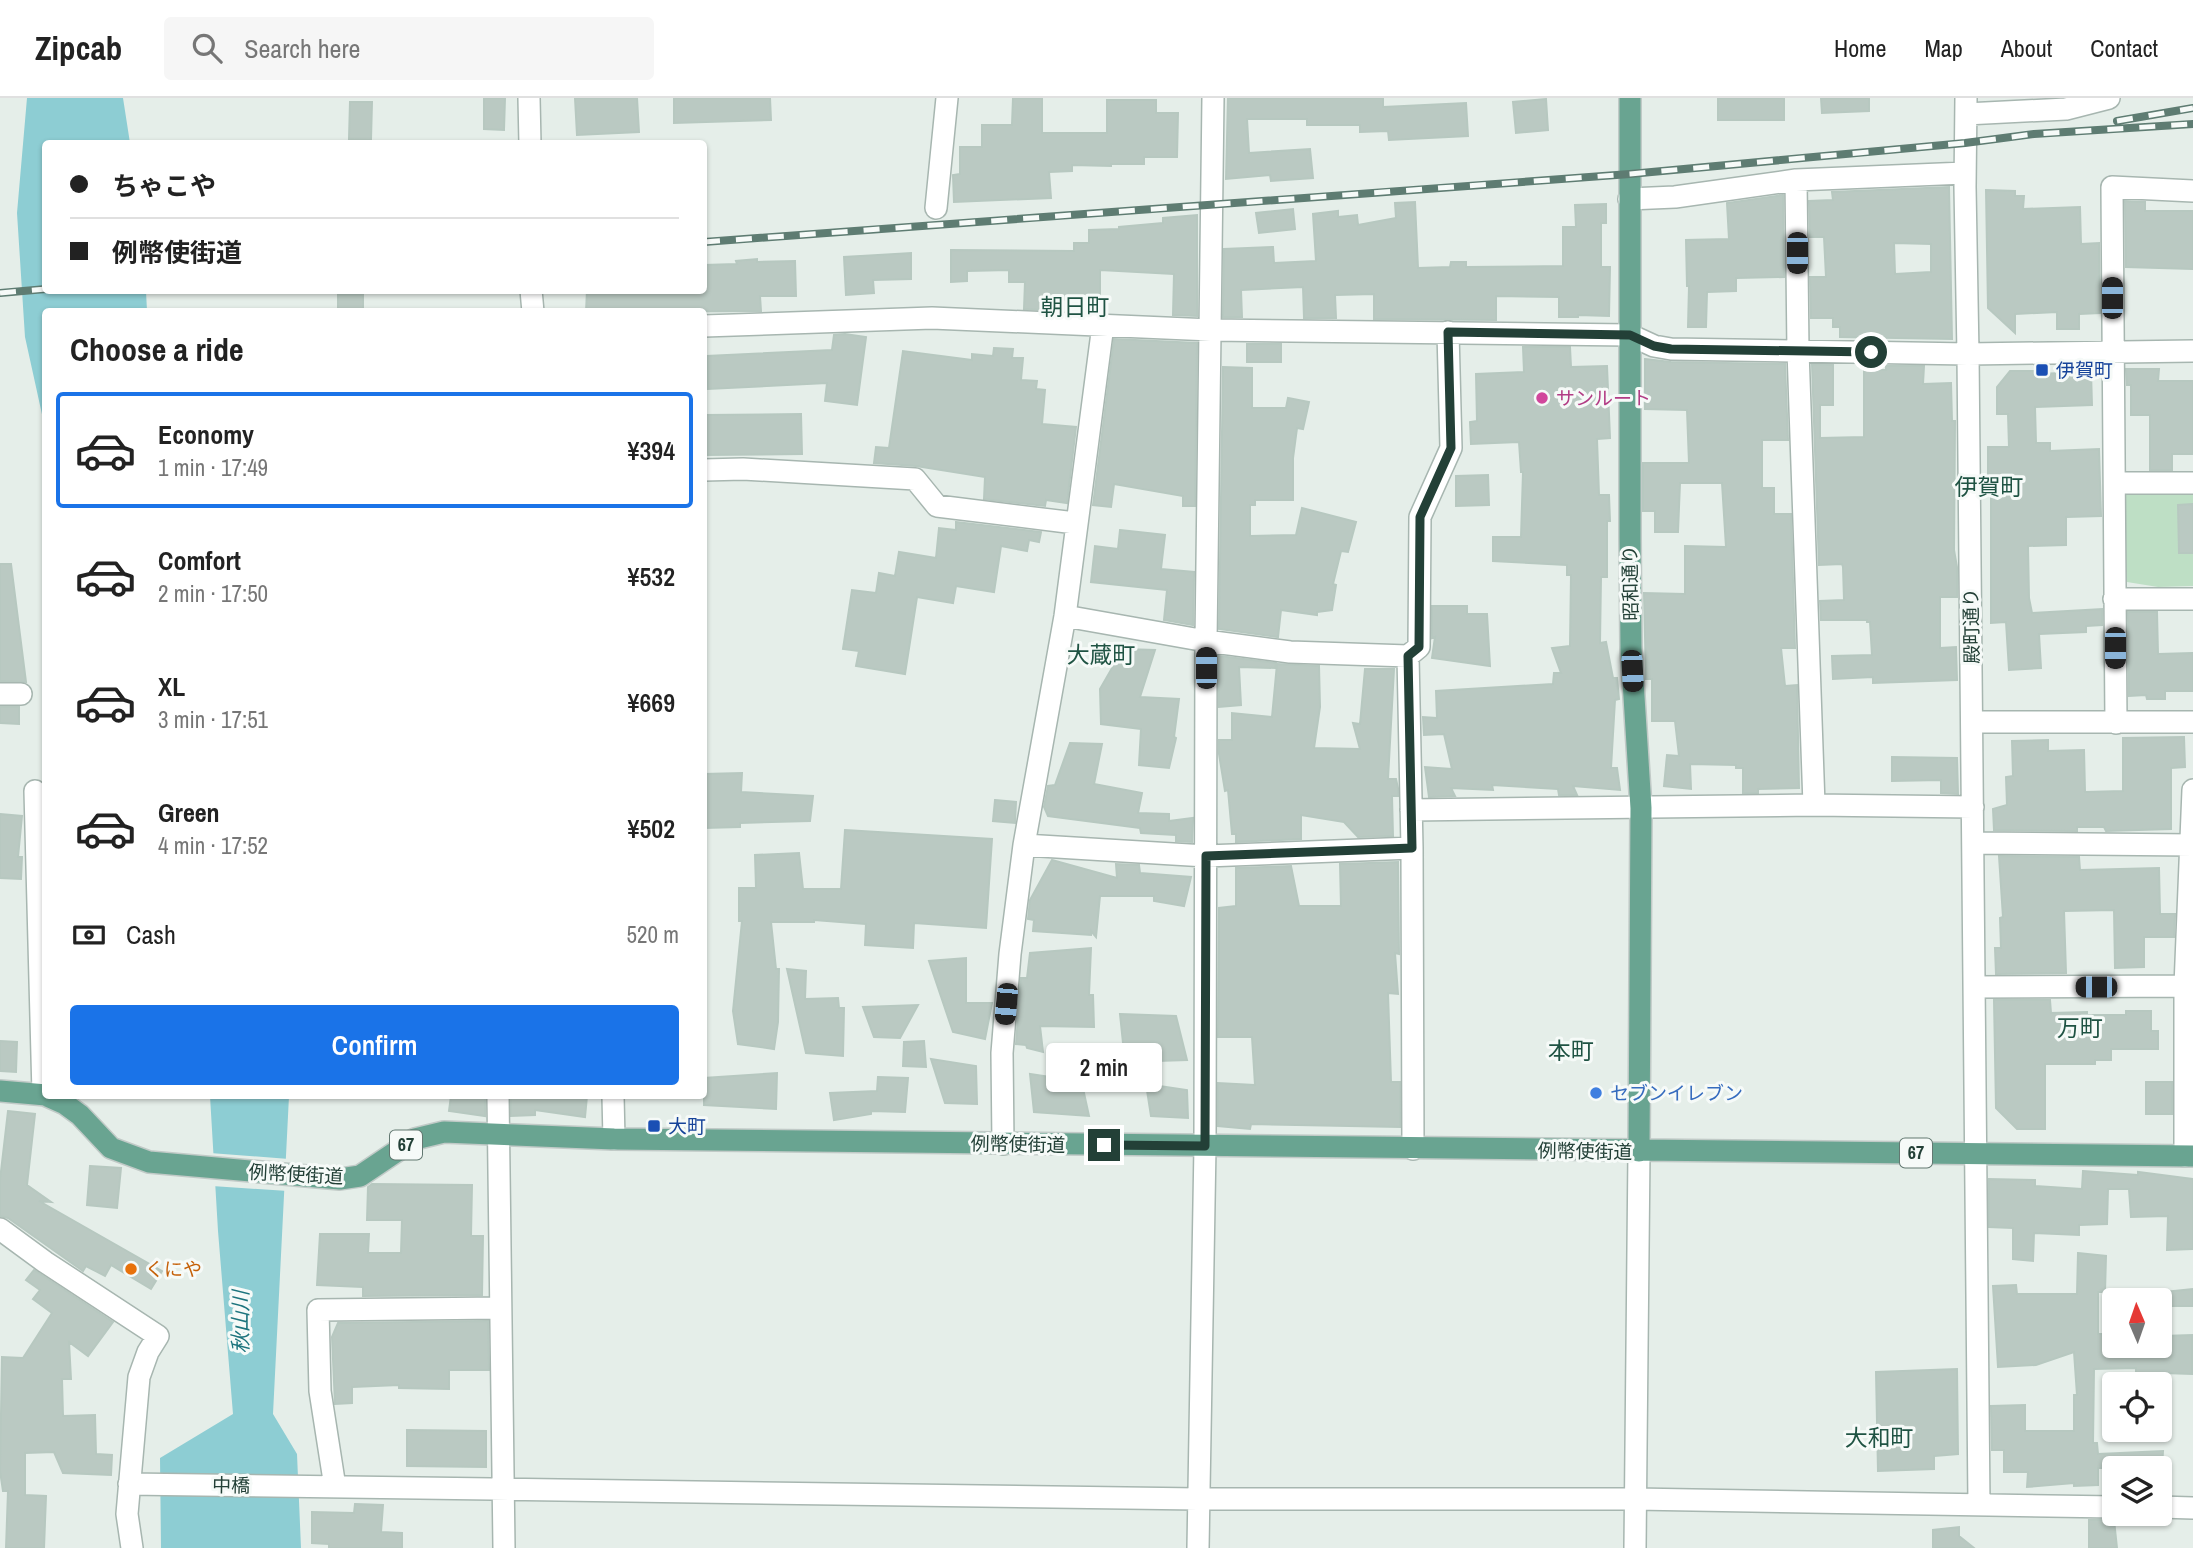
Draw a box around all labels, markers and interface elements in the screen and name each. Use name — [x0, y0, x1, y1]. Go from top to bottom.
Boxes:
search box — [164, 17, 654, 80]
text: Zipcab — [35, 26, 122, 70]
icon: search — [188, 29, 226, 67]
text: Search here — [244, 31, 360, 66]
text: Home — [1834, 32, 1886, 64]
text: Map — [1924, 32, 1963, 64]
text: About — [2001, 32, 2052, 64]
text: Contact — [2090, 32, 2158, 64]
text: ちゃこや — [112, 168, 216, 203]
car — [1787, 232, 1808, 274]
text: 例幣使街道 — [112, 235, 242, 270]
car — [2102, 277, 2123, 319]
district label: 朝日町 — [1041, 291, 1110, 322]
text: Choose a ride — [70, 328, 244, 371]
route start — [1855, 336, 1887, 368]
place label: 伊賀町 — [2056, 357, 2113, 383]
marker: 伊賀町 — [2034, 362, 2050, 378]
place label: サンルート — [1556, 385, 1651, 411]
marker: サンルート — [1534, 390, 1550, 406]
text: Economy — [158, 417, 254, 452]
icon: car — [74, 419, 137, 482]
text: ¥394 — [628, 433, 675, 468]
text: 1 min · 17:49 — [158, 452, 268, 483]
district label: 伊賀町 — [1955, 471, 2024, 502]
text: Comfort — [158, 543, 241, 578]
icon: car — [74, 545, 137, 608]
street label: 昭和通り — [1616, 545, 1644, 621]
text: ¥532 — [628, 559, 675, 594]
text: 2 min · 17:50 — [158, 578, 268, 609]
street label: 殿町通り — [1957, 588, 1985, 664]
car — [2105, 627, 2126, 669]
district label: 大蔵町 — [1067, 639, 1136, 670]
car — [1196, 647, 1217, 689]
car — [1621, 649, 1644, 693]
text: XL — [158, 669, 185, 704]
icon: car — [74, 671, 137, 734]
text: ¥669 — [628, 685, 675, 720]
text: 3 min · 17:51 — [158, 704, 268, 735]
text: Green — [158, 795, 220, 830]
icon: car — [74, 797, 137, 860]
text: ¥502 — [628, 811, 675, 846]
text: 4 min · 17:52 — [158, 830, 268, 861]
icon: cash — [70, 916, 108, 954]
text: Cash — [126, 917, 176, 952]
text: 520 m — [627, 919, 679, 950]
car — [2076, 977, 2118, 998]
car — [994, 982, 1019, 1026]
button: Confirm — [70, 1005, 679, 1085]
district label: 万町 — [2057, 1012, 2103, 1043]
district label: 本町 — [1548, 1035, 1594, 1066]
callout: 2 min — [1046, 1044, 1162, 1093]
text: 2 min — [1080, 1052, 1128, 1083]
place label: セブンイレブン — [1610, 1080, 1743, 1106]
marker: セブンイレブン — [1588, 1085, 1604, 1101]
place label: 大町 — [668, 1113, 706, 1139]
marker: 大町 — [646, 1118, 662, 1134]
route end — [1088, 1129, 1120, 1161]
road number: 67 — [390, 1130, 422, 1160]
street label: 例幣使街道 — [970, 1130, 1066, 1158]
street label: 例幣使街道 — [1537, 1137, 1633, 1165]
road number: 67 — [1900, 1138, 1932, 1168]
street label: 例幣使街道 — [248, 1159, 344, 1189]
place label: くにや — [145, 1256, 202, 1282]
marker: くにや — [123, 1261, 139, 1277]
north arrow — [2102, 1288, 2172, 1358]
map controls — [2102, 1288, 2172, 1526]
water label: 秋山川 — [226, 1289, 255, 1354]
button: locate — [2102, 1372, 2172, 1442]
district label: 大和町 — [1845, 1422, 1914, 1453]
button: layers — [2102, 1456, 2172, 1526]
street label: 中橋 — [212, 1472, 250, 1498]

